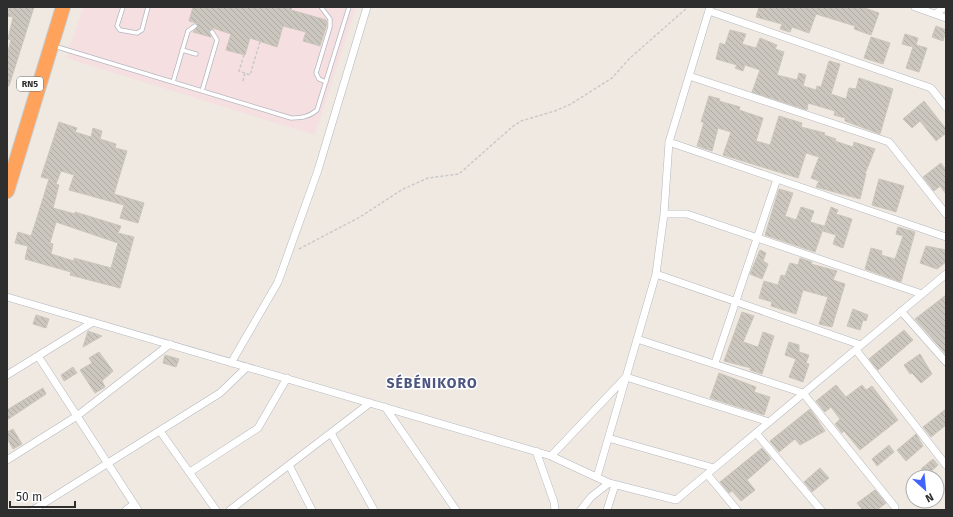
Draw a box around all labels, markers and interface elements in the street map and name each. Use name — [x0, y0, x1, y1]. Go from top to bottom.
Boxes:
road number: RN5 — [17, 77, 43, 91]
district label: SÉBÉNIKORO — [386, 374, 478, 392]
north arrow — [905, 469, 945, 509]
scale bar — [10, 483, 75, 509]
text: 50 m — [16, 490, 42, 504]
text: N — [923, 490, 936, 505]

